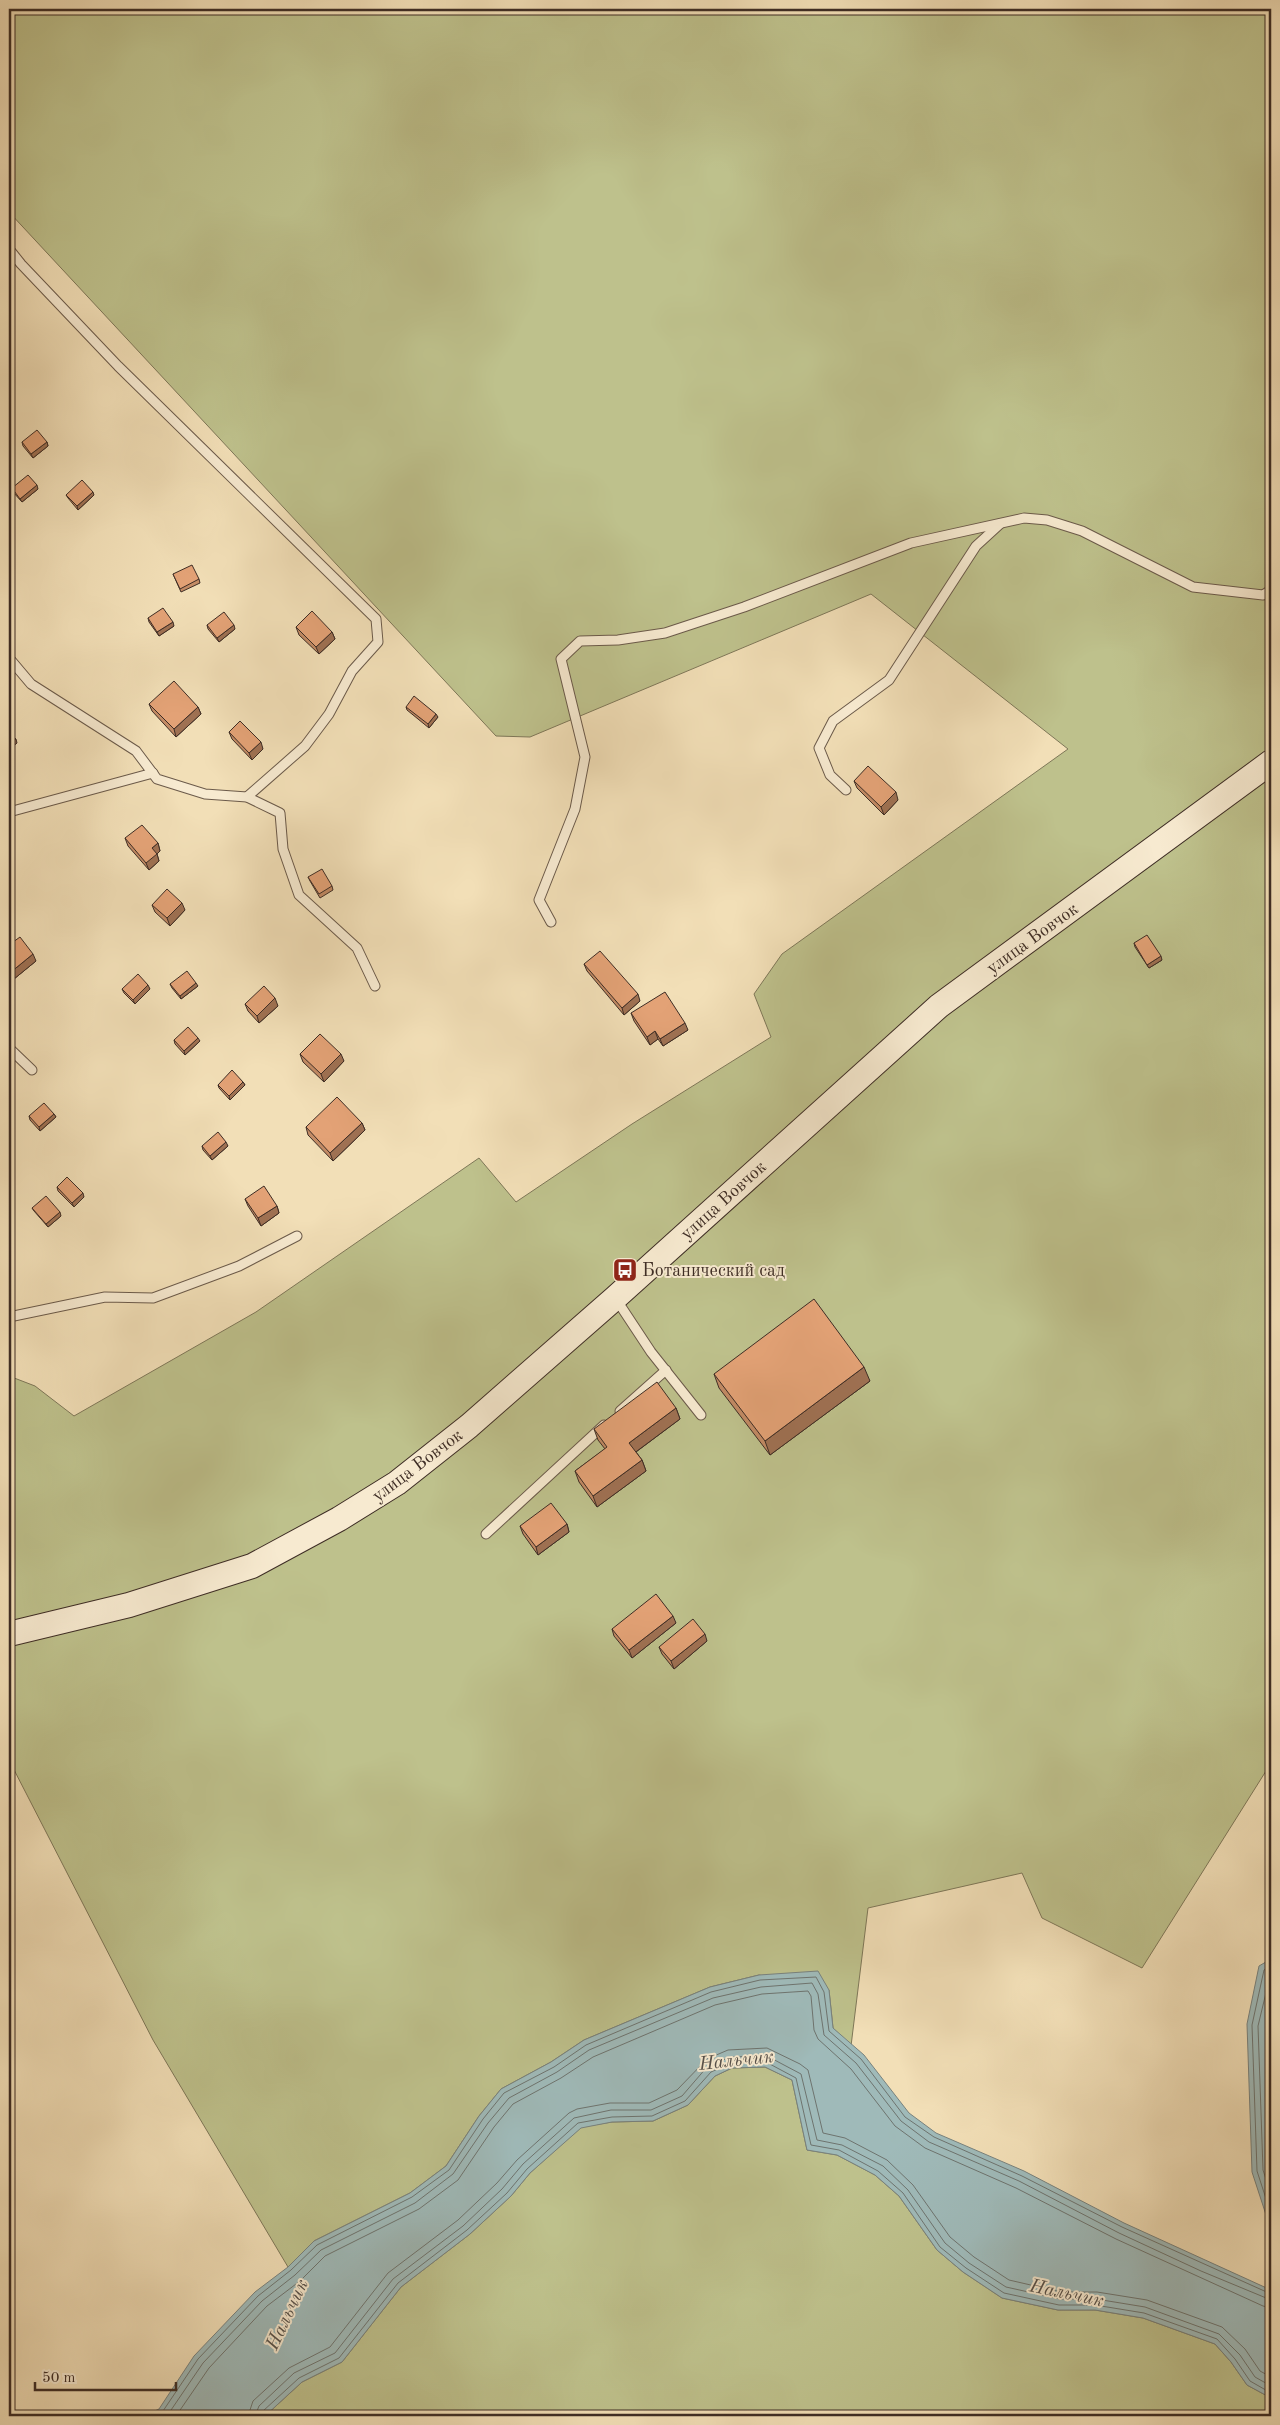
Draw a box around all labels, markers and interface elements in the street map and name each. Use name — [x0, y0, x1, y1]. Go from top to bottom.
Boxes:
street label: улица Вовчок — [984, 900, 1082, 978]
street label: улица Вовчок — [677, 1158, 770, 1244]
bus stop icon: Ботанический сад — [612, 1257, 638, 1283]
place label: Ботанический сад — [642, 1262, 785, 1280]
street label: улица Вовчок — [369, 1426, 466, 1505]
water label: Нальчик — [697, 2048, 775, 2075]
water label: Нальчик — [263, 2277, 313, 2354]
water label: Нальчик — [1027, 2277, 1105, 2312]
scale bar — [35, 2360, 176, 2392]
text: 50 m — [42, 2371, 76, 2386]

